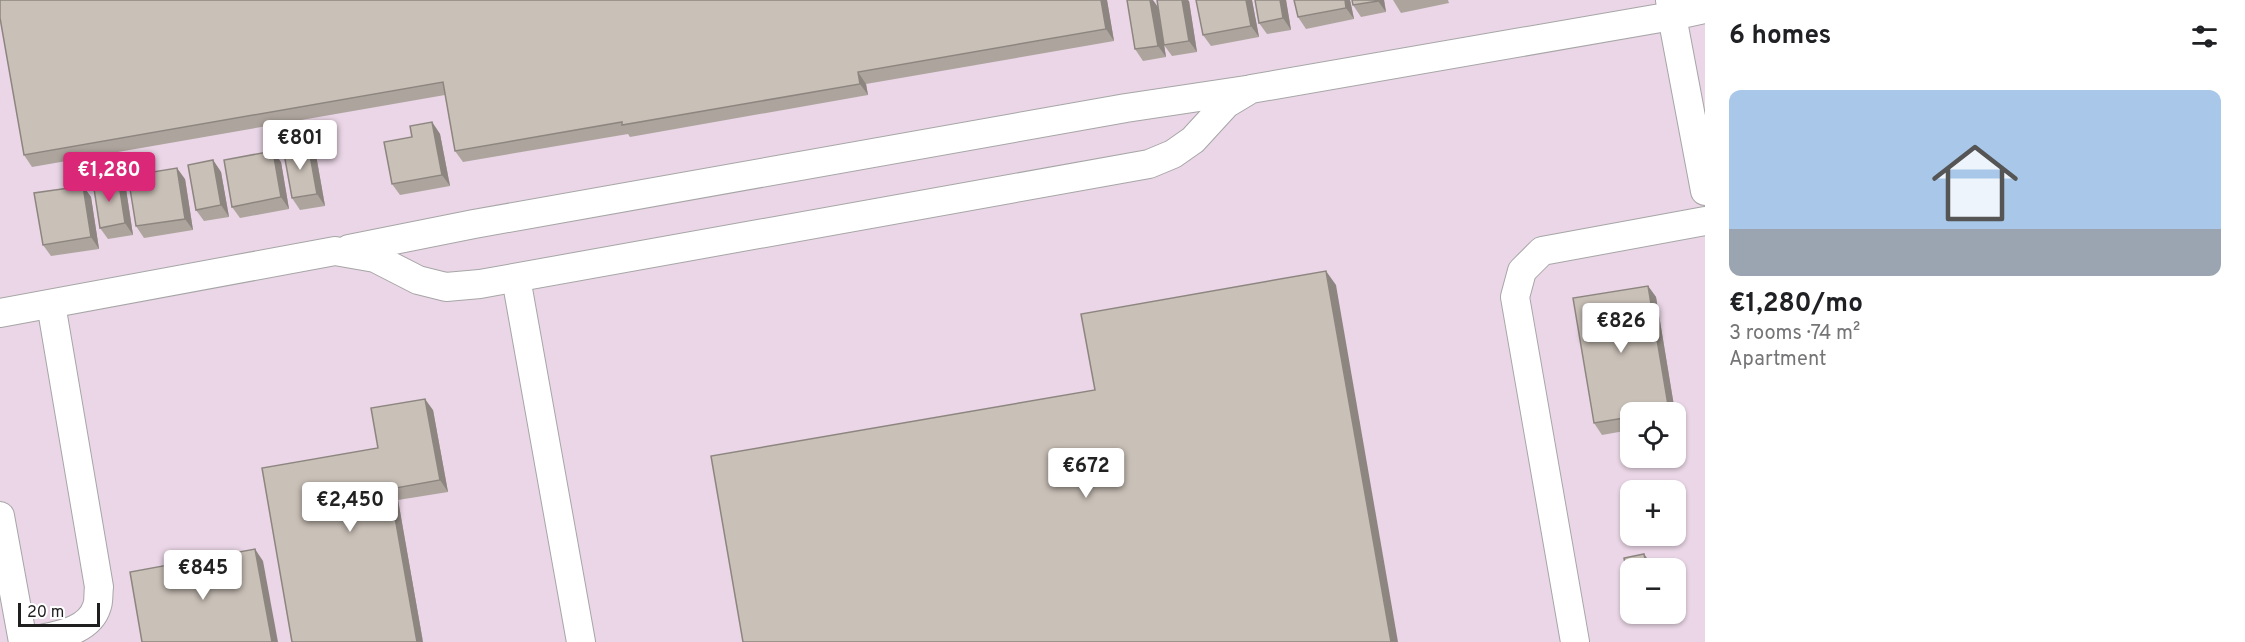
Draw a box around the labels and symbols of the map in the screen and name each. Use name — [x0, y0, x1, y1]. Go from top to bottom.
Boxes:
pin: €801 — [264, 120, 336, 171]
pin: €1,280 — [60, 152, 158, 203]
pin: €826 — [1585, 303, 1657, 354]
pin: €672 — [1050, 448, 1122, 499]
pin: €2,450 — [301, 482, 399, 533]
pin: €845 — [167, 550, 239, 601]
scale bar — [18, 600, 100, 628]

